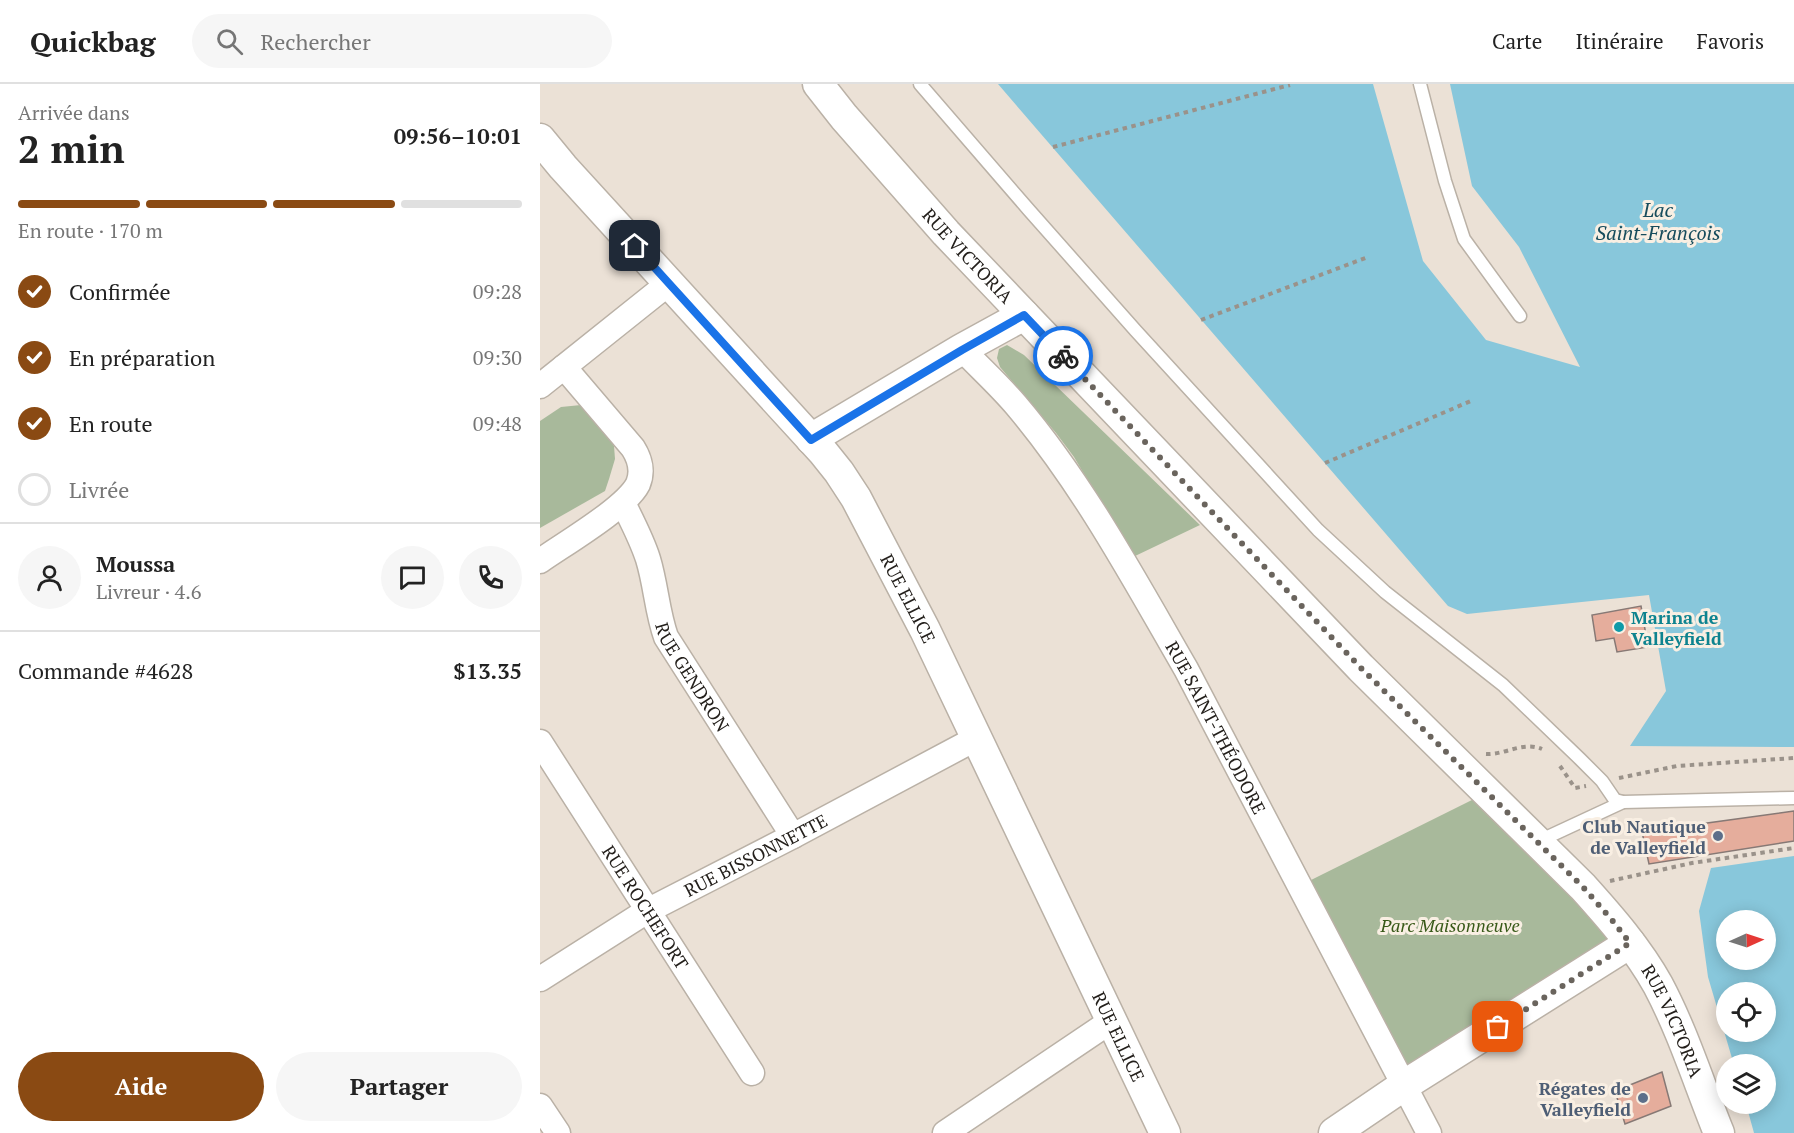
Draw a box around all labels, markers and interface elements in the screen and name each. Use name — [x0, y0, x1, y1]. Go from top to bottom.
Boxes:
search box — [192, 14, 612, 68]
text: Quickbag — [30, 23, 156, 60]
icon: search — [213, 25, 246, 58]
text: Rechercher — [261, 27, 371, 56]
text: Carte — [1492, 27, 1542, 55]
text: Itinéraire — [1575, 27, 1664, 55]
text: Favoris — [1697, 27, 1764, 55]
text: Arrivée dans — [18, 99, 130, 126]
text: 09:56–10:01 — [394, 121, 522, 150]
text: 2 min — [18, 122, 125, 174]
water label: Lac Saint-François — [1595, 196, 1721, 246]
street label: RUE VICTORIA — [918, 203, 1019, 309]
text: En route · 170 m — [18, 217, 163, 244]
pin — [609, 220, 660, 271]
icon: home — [618, 229, 651, 262]
icon: check — [18, 275, 51, 308]
text: Confirmée — [69, 277, 171, 306]
text: 09:28 — [473, 278, 522, 305]
courier — [1033, 326, 1093, 386]
icon: bike — [1047, 340, 1080, 373]
icon: check — [18, 341, 51, 374]
text: En préparation — [69, 343, 215, 372]
text: 09:30 — [473, 344, 522, 371]
icon: check — [18, 407, 51, 440]
text: En route — [69, 409, 153, 438]
text: 09:48 — [473, 410, 522, 437]
text: Livrée — [69, 475, 129, 504]
button: person — [18, 546, 81, 609]
button: chat — [381, 546, 444, 609]
button: phone — [459, 546, 522, 609]
text: Moussa — [96, 549, 175, 578]
street label: RUE ELLICE — [875, 550, 941, 647]
text: Livreur · 4.6 — [96, 578, 201, 605]
place label: Marina de Valleyfield — [1631, 605, 1722, 650]
street label: RUE GENDRON — [650, 619, 735, 736]
marker: Marina de Valleyfield — [1612, 620, 1626, 634]
street label: RUE SAINT-THÉODORE — [1160, 637, 1272, 818]
text: Commande #4628 — [18, 656, 193, 685]
text: $13.35 — [453, 656, 522, 685]
street label: RUE BISSONNETTE — [680, 808, 831, 902]
place label: Club Nautique de Valleyfield — [1582, 814, 1706, 859]
marker: Club Nautique de Valleyfield — [1711, 829, 1725, 843]
street label: RUE ROCHEFORT — [597, 840, 694, 974]
north arrow — [1716, 910, 1776, 970]
map controls — [1716, 910, 1776, 1114]
park label: Parc Maisonneuve — [1379, 913, 1520, 937]
street label: RUE VICTORIA — [1636, 960, 1709, 1082]
button: locate — [1716, 982, 1776, 1042]
street label: RUE ELLICE — [1087, 987, 1151, 1085]
pin — [1472, 1001, 1523, 1052]
icon: bag — [1481, 1010, 1514, 1043]
button: Aide — [18, 1052, 264, 1121]
button: Partager — [276, 1052, 522, 1121]
button: layers — [1716, 1054, 1776, 1114]
place label: Régates de Valleyfield — [1539, 1076, 1631, 1121]
marker: Régates de Valleyfield — [1636, 1091, 1650, 1105]

